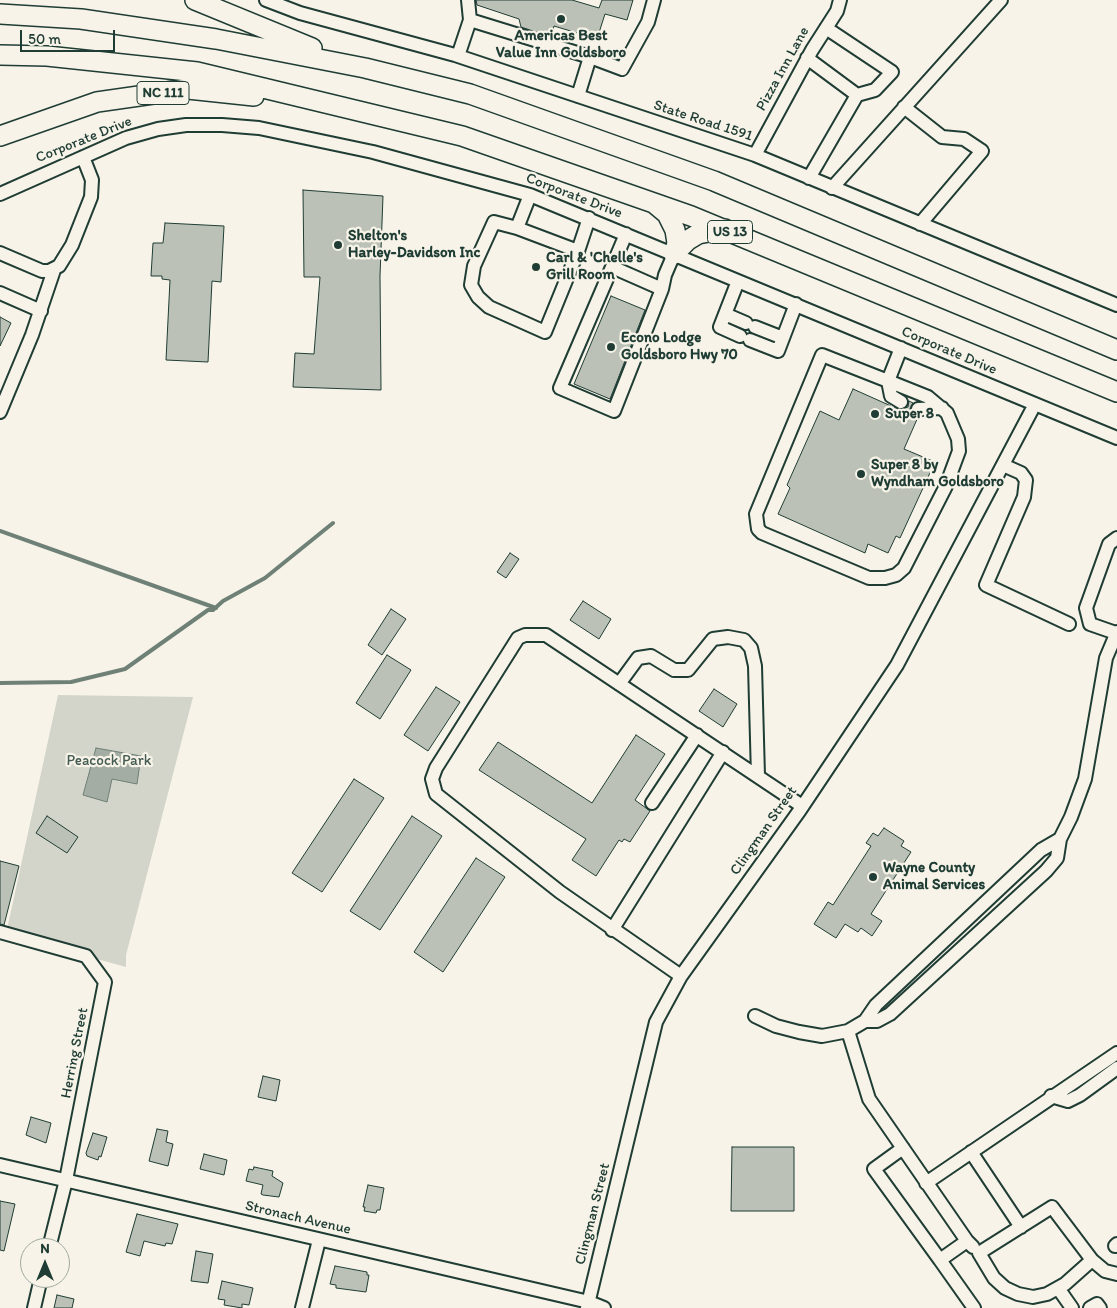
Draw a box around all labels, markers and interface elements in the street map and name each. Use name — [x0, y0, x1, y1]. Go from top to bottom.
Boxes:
marker: Americas Best Value Inn Goldsboro — [555, 13, 567, 25]
scale bar — [22, 20, 118, 52]
street label: Pizza Inn Lane — [752, 24, 814, 114]
place label: Americas Best Value Inn Goldsboro — [496, 27, 626, 62]
text: 50 m — [28, 30, 61, 48]
road number: NC 111 — [137, 82, 189, 105]
street label: State Road 1591 — [651, 96, 755, 146]
street label: Corporate Drive — [33, 113, 135, 167]
street label: Corporate Drive — [523, 169, 625, 223]
road number: US 13 — [708, 220, 752, 243]
place label: Shelton's Harley-Davidson Inc — [348, 227, 480, 262]
marker: Shelton's Harley-Davidson Inc — [332, 239, 344, 251]
place label: Carl & 'Chelle's Grill Room — [546, 249, 643, 284]
marker: Carl & 'Chelle's Grill Room — [530, 261, 542, 273]
street label: Corporate Drive — [899, 323, 999, 379]
place label: Econo Lodge Goldsboro Hwy 70 — [621, 329, 738, 364]
marker: Econo Lodge Goldsboro Hwy 70 — [605, 341, 617, 353]
place label: Super 8 — [885, 405, 934, 423]
marker: Super 8 — [869, 408, 881, 420]
place label: Super 8 by Wyndham Goldsboro — [871, 456, 1004, 491]
marker: Super 8 by Wyndham Goldsboro — [855, 468, 867, 480]
park label: Peacock Park — [67, 752, 151, 770]
street label: Clingman Street — [727, 783, 801, 879]
place label: Wayne County Animal Services — [883, 859, 985, 894]
marker: Wayne County Animal Services — [867, 871, 879, 883]
street label: Herring Street — [57, 1006, 93, 1100]
street label: Clingman Street — [572, 1161, 614, 1267]
street label: Stronach Avenue — [243, 1197, 353, 1239]
north arrow — [20, 1238, 70, 1288]
text: N — [40, 1240, 50, 1257]

